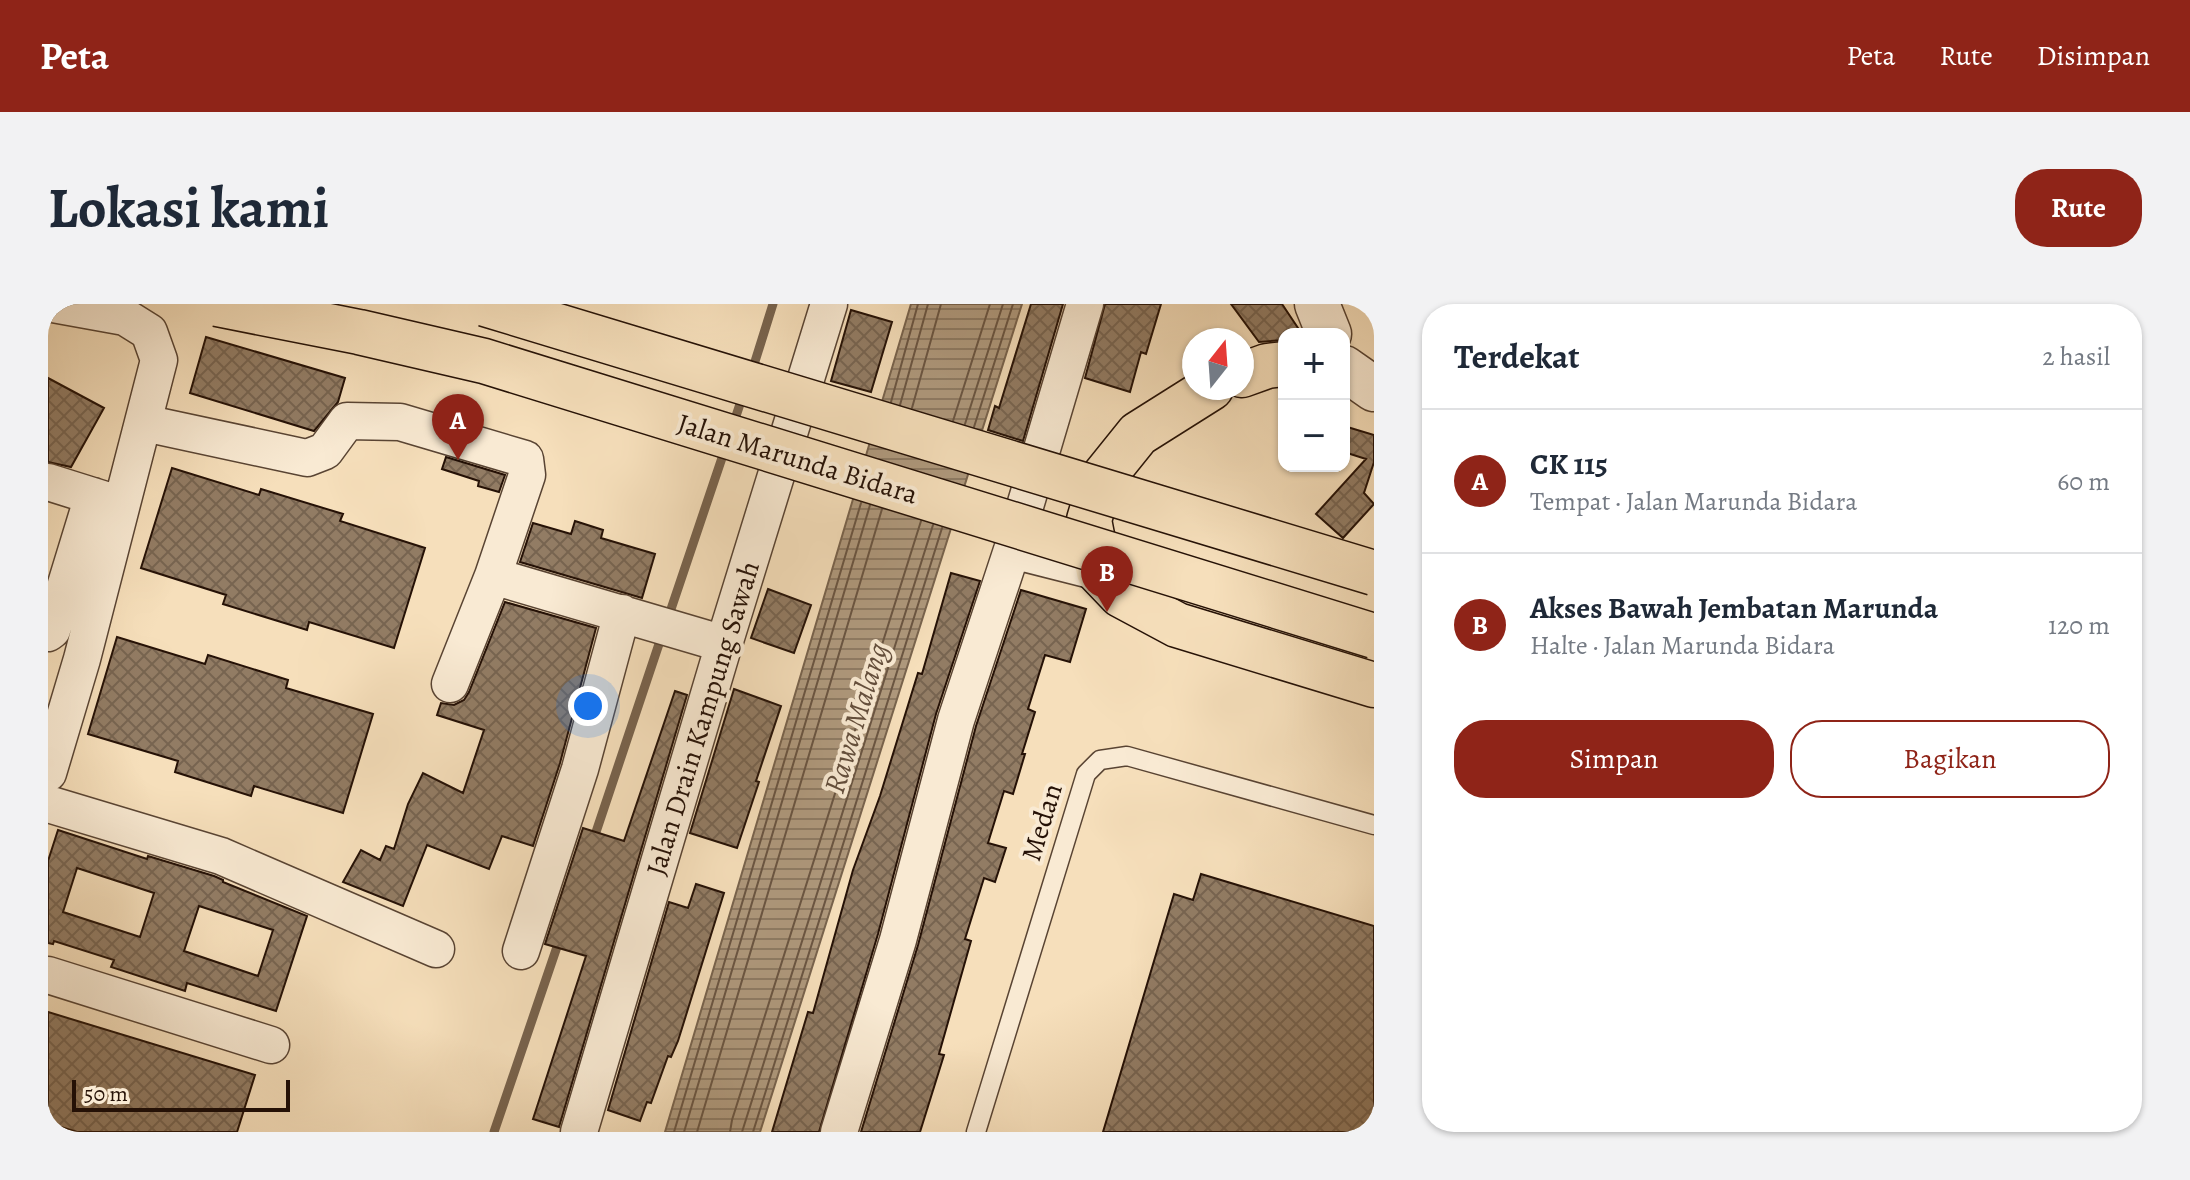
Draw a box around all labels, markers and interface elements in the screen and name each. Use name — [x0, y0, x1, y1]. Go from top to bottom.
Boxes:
text: Peta — [40, 30, 109, 82]
text: Peta — [1847, 37, 1896, 75]
text: Rute — [1940, 37, 1993, 75]
text: Disimpan — [2037, 37, 2150, 75]
button: Rute — [2015, 169, 2142, 247]
text: Lokasi kami — [48, 170, 329, 246]
north arrow — [1182, 328, 1254, 400]
map controls — [1278, 328, 1350, 472]
button: + — [1278, 328, 1350, 400]
text: Terdekat — [1454, 333, 1580, 380]
text: 2 hasil — [2042, 339, 2110, 374]
pin: A — [432, 394, 484, 460]
button: − — [1278, 400, 1350, 472]
street label: Jalan Marunda Bidara — [673, 404, 923, 514]
text: CK 115 — [1530, 444, 1608, 484]
text: A — [1472, 464, 1488, 499]
text: 60 m — [2057, 464, 2110, 499]
text: Tempat · Jalan Marunda Bidara — [1530, 484, 1857, 519]
pin: B — [1081, 546, 1133, 612]
street label: Jalan Drain Kampung Sawah — [637, 556, 769, 880]
text: Akses Bawah Jembatan Marunda — [1530, 588, 1938, 628]
text: B — [1472, 608, 1488, 643]
text: 120 m — [2048, 608, 2110, 643]
text: Halte · Jalan Marunda Bidara — [1530, 628, 1835, 663]
water label: Rawa Malang — [814, 637, 898, 798]
your location — [568, 686, 608, 726]
button: Simpan — [1454, 720, 1774, 798]
button: Bagikan — [1790, 720, 2110, 798]
street label: Medan — [1012, 779, 1072, 866]
scale bar — [72, 1076, 290, 1112]
text: 50 m — [84, 1079, 128, 1109]

